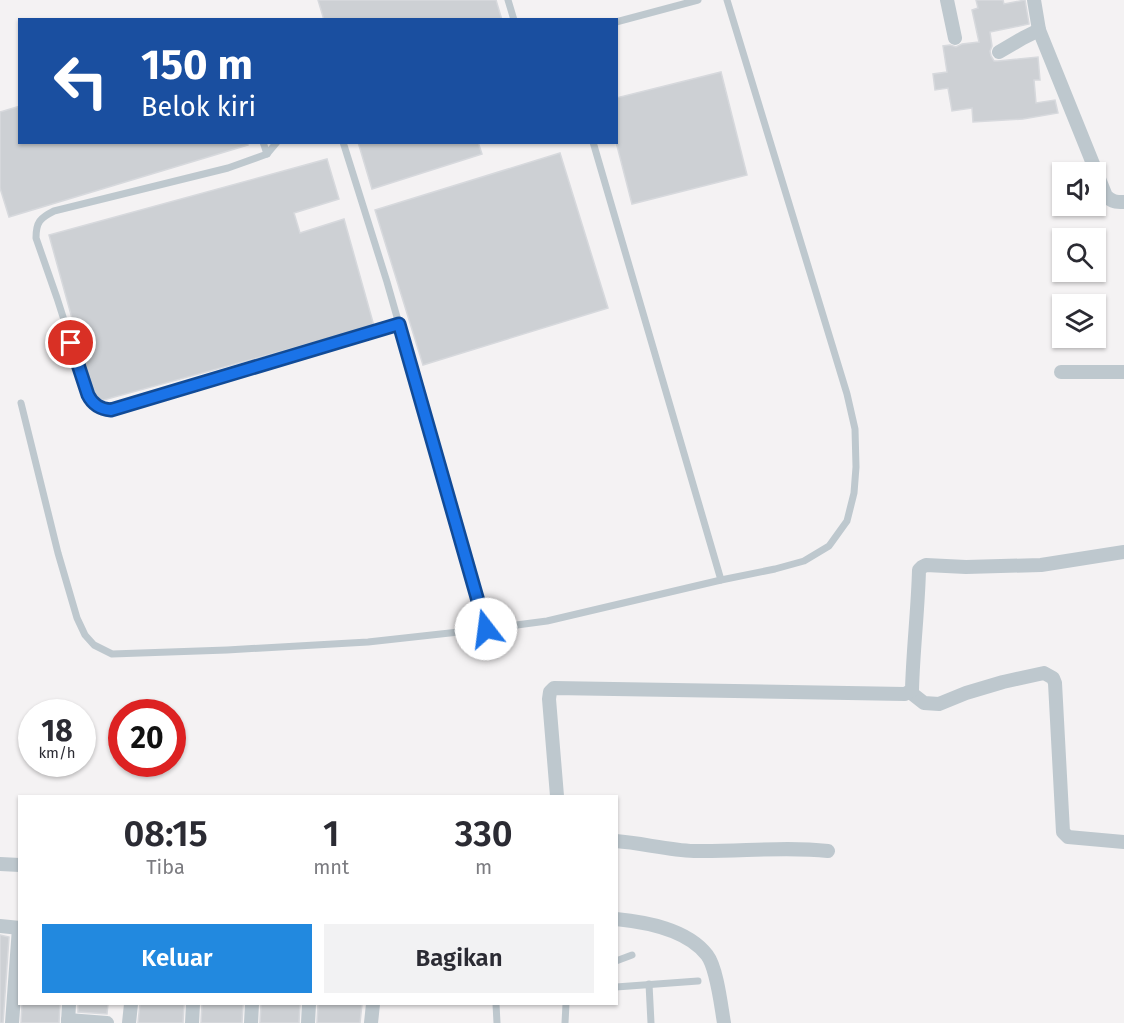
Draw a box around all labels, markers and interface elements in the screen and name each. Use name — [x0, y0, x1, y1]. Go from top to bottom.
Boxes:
text: 150 m — [141, 40, 253, 90]
icon: left — [42, 42, 120, 120]
text: Belok kiri — [141, 91, 256, 123]
map controls — [1052, 162, 1106, 348]
button: sound — [1052, 162, 1106, 216]
button: search — [1052, 228, 1106, 282]
button: layers — [1052, 294, 1106, 348]
pin — [45, 317, 96, 368]
icon: arrive — [54, 326, 87, 359]
position arrow — [454, 597, 518, 661]
speed limit sign: 20 — [108, 699, 186, 777]
text: 18 — [41, 713, 73, 749]
text: km/h — [38, 744, 76, 762]
text: 08:15 — [123, 812, 208, 856]
text: 1 — [323, 812, 339, 856]
text: 330 — [455, 812, 513, 856]
text: Tiba — [146, 855, 185, 879]
text: mnt — [313, 855, 349, 879]
text: m — [475, 855, 492, 879]
button: Keluar — [42, 924, 312, 993]
button: Bagikan — [324, 924, 594, 993]

